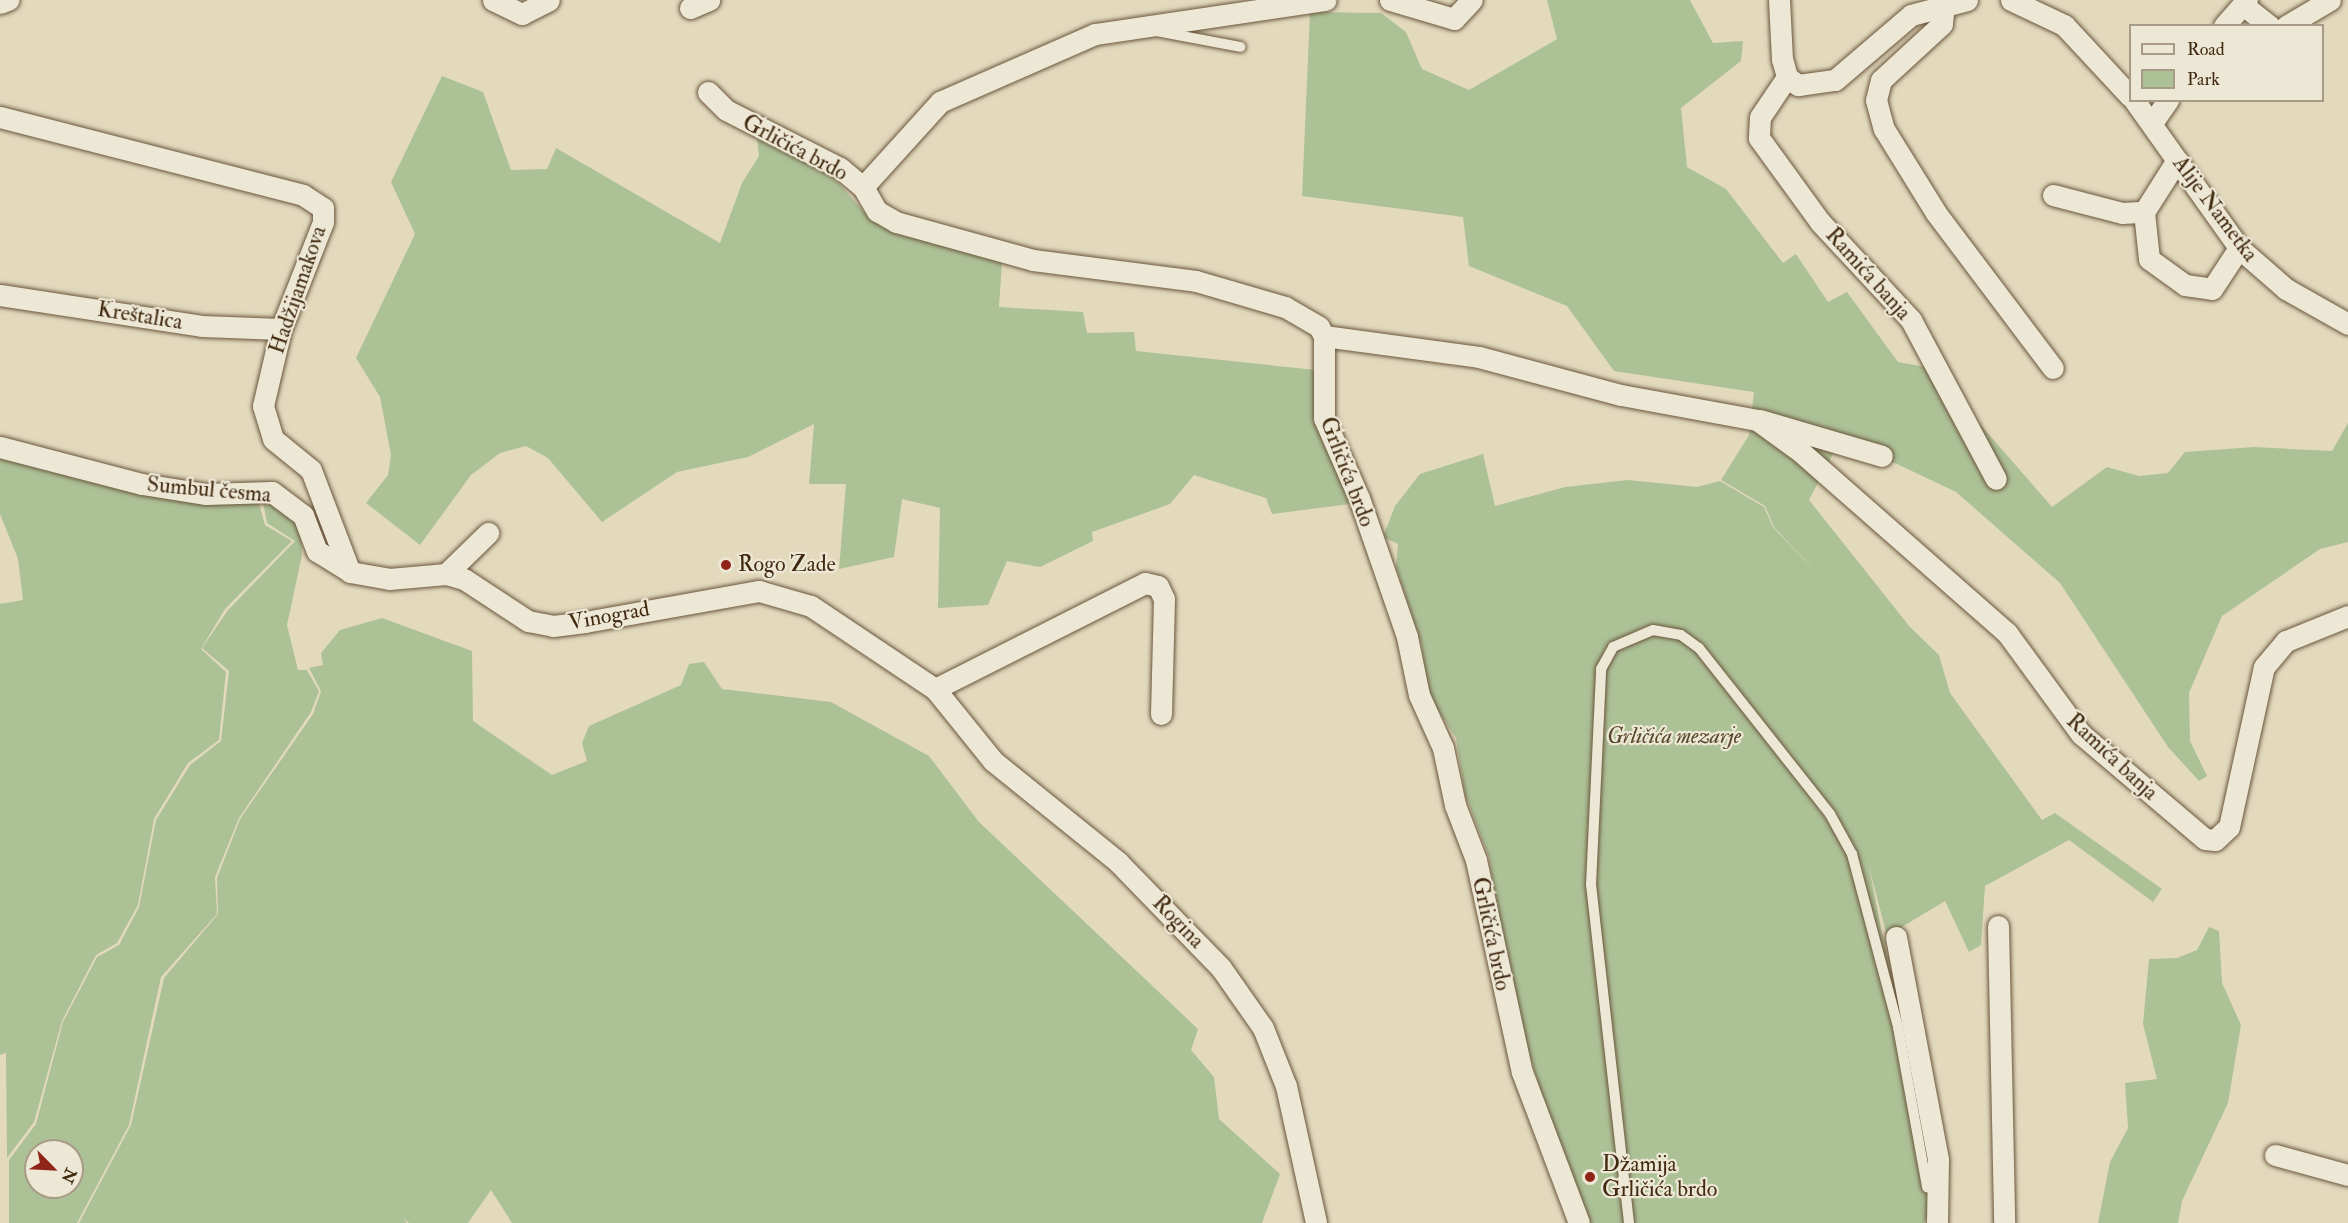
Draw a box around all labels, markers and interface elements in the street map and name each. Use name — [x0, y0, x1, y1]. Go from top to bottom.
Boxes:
legend — [2129, 24, 2324, 102]
text: Road — [2187, 38, 2225, 61]
text: Park — [2187, 68, 2220, 91]
street label: Grličića brdo — [738, 109, 852, 187]
street label: Alije Nametka — [2167, 151, 2263, 267]
street label: Ramića banja — [1820, 222, 1916, 326]
street label: Hadžijamakova — [264, 223, 332, 357]
street label: Kreštalica — [96, 296, 184, 336]
street label: Grličića brdo — [1314, 413, 1380, 531]
street label: Sumbul česma — [146, 471, 272, 509]
place label: Rogo Zade — [738, 552, 836, 578]
marker: Rogo Zade — [719, 558, 733, 572]
street label: Vinograd — [566, 596, 652, 636]
street label: Ramića banja — [2061, 708, 2163, 806]
park label: Grličića mezarje — [1607, 724, 1741, 750]
street label: Grličića brdo — [1466, 875, 1516, 993]
street label: Rogina — [1147, 890, 1209, 954]
north arrow — [24, 1139, 84, 1199]
place label: Džamija Grličića brdo — [1602, 1151, 1717, 1202]
text: N — [57, 1165, 81, 1186]
marker: Džamija Grličića brdo — [1583, 1170, 1597, 1184]

